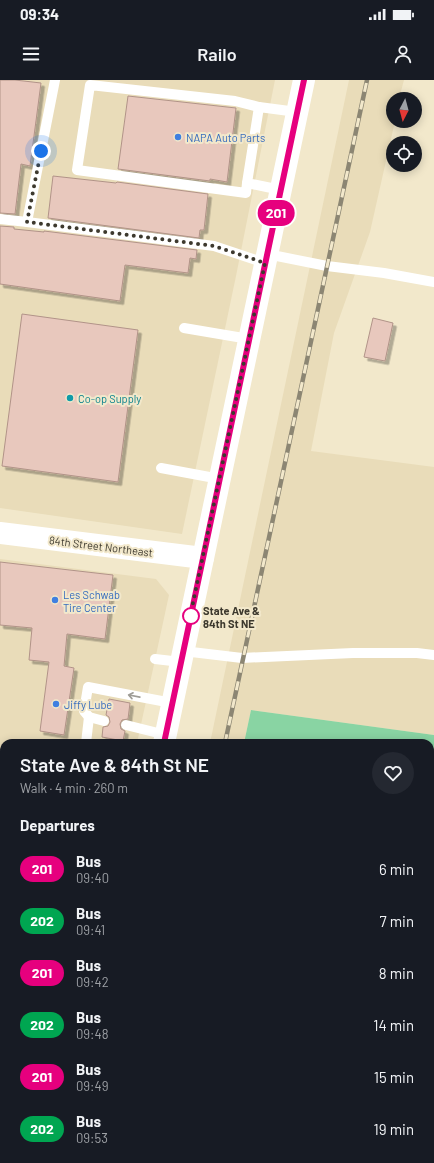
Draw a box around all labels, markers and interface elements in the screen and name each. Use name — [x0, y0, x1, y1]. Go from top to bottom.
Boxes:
text: 09:34 — [20, 5, 59, 23]
icon: menu — [20, 43, 42, 65]
text: Railo — [197, 43, 237, 65]
icon: person — [392, 43, 414, 65]
north arrow — [386, 92, 422, 128]
map controls — [386, 92, 422, 172]
place label: NAPA Auto Parts — [186, 131, 265, 144]
marker: NAPA Auto Parts — [173, 132, 183, 142]
button: locate — [386, 136, 422, 172]
your location — [31, 141, 51, 161]
line badge: 201 — [253, 200, 299, 226]
text: 201 — [266, 204, 286, 221]
place label: Co-op Supply — [78, 392, 141, 405]
marker: Co-op Supply — [65, 393, 75, 403]
street label: 84th Street Northeast — [48, 533, 154, 559]
place label: Les Schwab Tire Center — [63, 588, 120, 614]
marker: Les Schwab Tire Center — [50, 595, 60, 605]
place label: State Ave & 84th St NE — [203, 604, 260, 630]
marker: State Ave & 84th St NE — [182, 607, 200, 625]
one-way arrow — [128, 692, 141, 700]
place label: Jiffy Lube — [64, 698, 112, 711]
marker: Jiffy Lube — [51, 699, 61, 709]
button: heart — [372, 752, 414, 794]
text: State Ave & 84th St NE — [20, 753, 209, 776]
text: Walk · 4 min · 260 m — [20, 780, 128, 796]
text: Departures — [20, 816, 95, 834]
text: Bus — [76, 852, 101, 870]
text: 201 — [32, 860, 52, 877]
text: 6 min — [379, 860, 414, 878]
text: 09:40 — [76, 870, 109, 886]
text: Bus — [76, 904, 101, 922]
text: 202 — [30, 912, 54, 929]
text: 7 min — [380, 912, 414, 930]
text: 09:41 — [76, 922, 105, 938]
text: Bus — [76, 956, 101, 974]
text: 201 — [32, 964, 52, 981]
text: 8 min — [379, 964, 414, 982]
text: 09:42 — [76, 974, 109, 990]
text: Bus — [76, 1008, 101, 1026]
text: 202 — [30, 1016, 54, 1033]
text: 14 min — [373, 1016, 414, 1034]
text: 09:48 — [76, 1026, 108, 1042]
text: Bus — [76, 1060, 101, 1078]
text: 201 — [32, 1068, 52, 1085]
text: 15 min — [374, 1068, 414, 1086]
text: 09:49 — [76, 1078, 108, 1094]
text: Bus — [76, 1112, 101, 1130]
text: 202 — [30, 1120, 54, 1137]
text: 19 min — [374, 1120, 414, 1138]
text: 09:53 — [76, 1130, 108, 1146]

